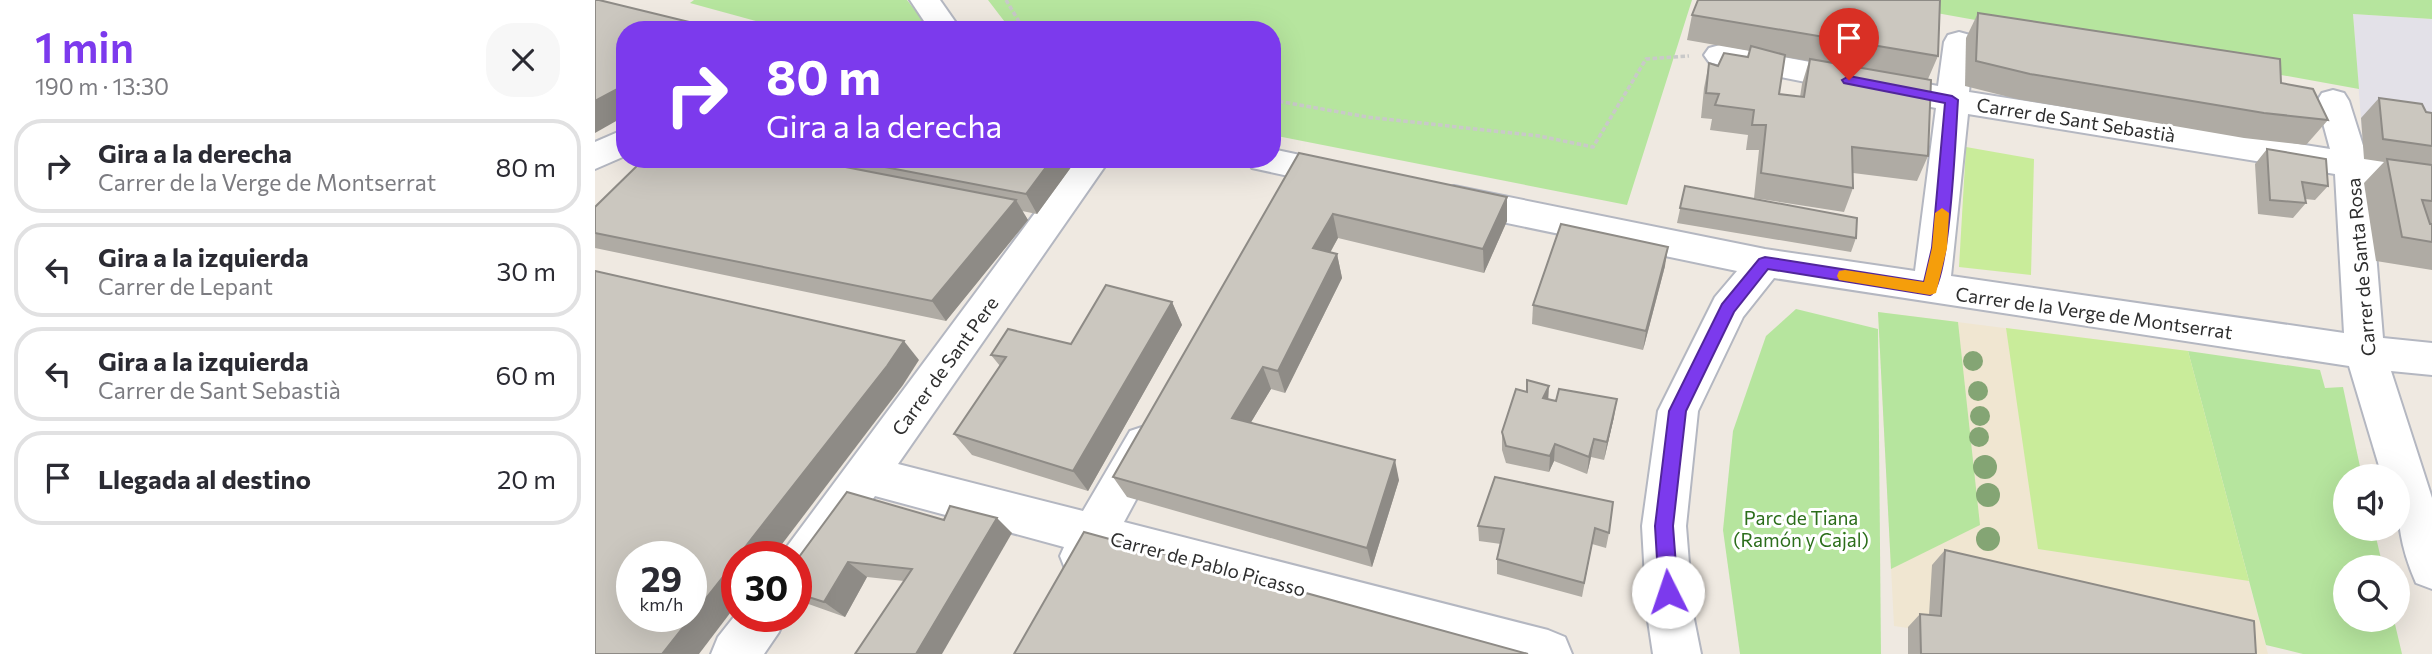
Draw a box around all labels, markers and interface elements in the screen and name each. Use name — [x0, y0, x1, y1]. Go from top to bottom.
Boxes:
pin — [1819, 8, 1879, 80]
icon: arrive — [1830, 19, 1868, 57]
text: 1 min — [35, 20, 134, 72]
button: close — [486, 23, 560, 97]
text: 80 m — [766, 45, 881, 105]
icon: right — [651, 49, 742, 140]
text: 190 m · 13:30 — [35, 72, 169, 100]
street label: Carrer de Sant Sebastià — [1975, 92, 2177, 147]
text: Gira a la derecha — [766, 105, 1002, 145]
text: Gira a la derecha — [98, 137, 292, 168]
icon: right — [39, 147, 77, 185]
text: 80 m — [496, 151, 556, 182]
text: Carrer de la Verge de Montserrat — [98, 168, 436, 196]
street label: Carrer de Santa Rosa — [2341, 177, 2380, 357]
text: Gira a la izquierda — [98, 241, 309, 272]
icon: left — [39, 251, 77, 289]
text: 30 m — [497, 255, 556, 286]
text: Carrer de Lepant — [98, 272, 273, 300]
street label: Carrer de la Verge de Montserrat — [1954, 282, 2234, 343]
street label: Carrer de Sant Pere — [887, 292, 1003, 440]
text: Gira a la izquierda — [98, 345, 309, 376]
icon: left — [39, 355, 77, 393]
text: 60 m — [496, 359, 556, 390]
text: Carrer de Sant Sebastià — [98, 376, 341, 404]
icon: arrive — [39, 459, 77, 497]
text: Llegada al destino — [98, 463, 311, 494]
text: 20 m — [497, 463, 556, 494]
map controls — [2333, 464, 2410, 632]
button: sound — [2333, 464, 2410, 541]
park label: Parc de Tiana (Ramón y Cajal) — [1733, 506, 1869, 551]
street label: Carrer de Pablo Picasso — [1108, 526, 1308, 601]
speed limit sign: 30 — [721, 541, 812, 632]
position arrow — [1631, 555, 1705, 629]
button: search — [2333, 555, 2410, 632]
text: 29 — [641, 556, 682, 599]
text: km/h — [640, 593, 683, 615]

